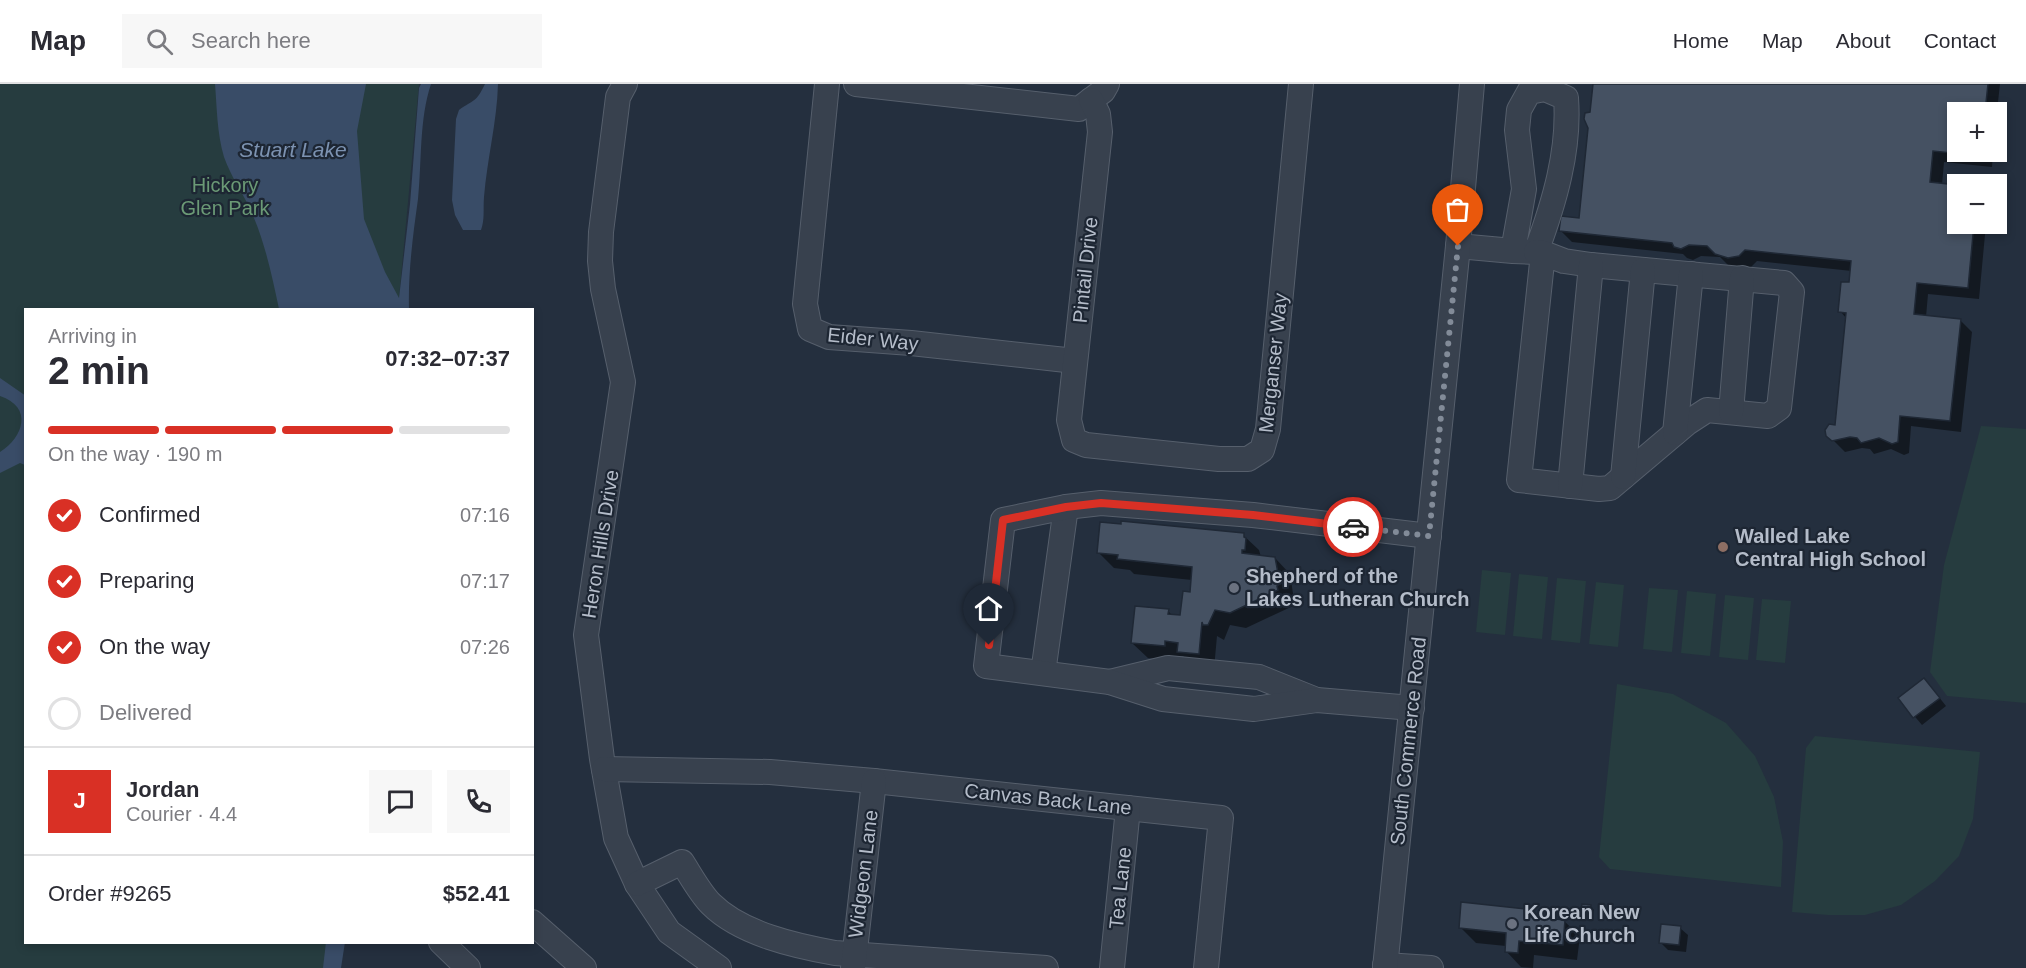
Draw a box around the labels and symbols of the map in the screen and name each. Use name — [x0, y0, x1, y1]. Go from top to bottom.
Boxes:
water label: Stuart Lake — [239, 138, 347, 161]
park label: Hickory Glen Park — [181, 174, 270, 219]
pin — [1432, 184, 1483, 246]
street label: Pintail Drive — [1068, 216, 1102, 324]
street label: Merganser Way — [1255, 292, 1291, 434]
street label: Eider Way — [826, 323, 920, 355]
street label: Heron Hills Drive — [577, 468, 623, 620]
courier — [1323, 497, 1383, 557]
place label: Walled Lake Central High School — [1735, 525, 1926, 570]
marker: Walled Lake Central High School — [1716, 540, 1730, 554]
place label: Shepherd of the Lakes Lutheran Church — [1246, 565, 1469, 610]
marker: Shepherd of the Lakes Lutheran Church — [1227, 581, 1241, 595]
pin — [963, 583, 1014, 645]
street label: South Commerce Road — [1386, 636, 1430, 846]
street label: Canvas Back Lane — [963, 779, 1133, 819]
street label: Widgeon Lane — [844, 809, 882, 939]
street label: Tea Lane — [1105, 846, 1135, 930]
place label: Korean New Life Church — [1524, 901, 1640, 946]
marker: Korean New Life Church — [1505, 917, 1519, 931]

